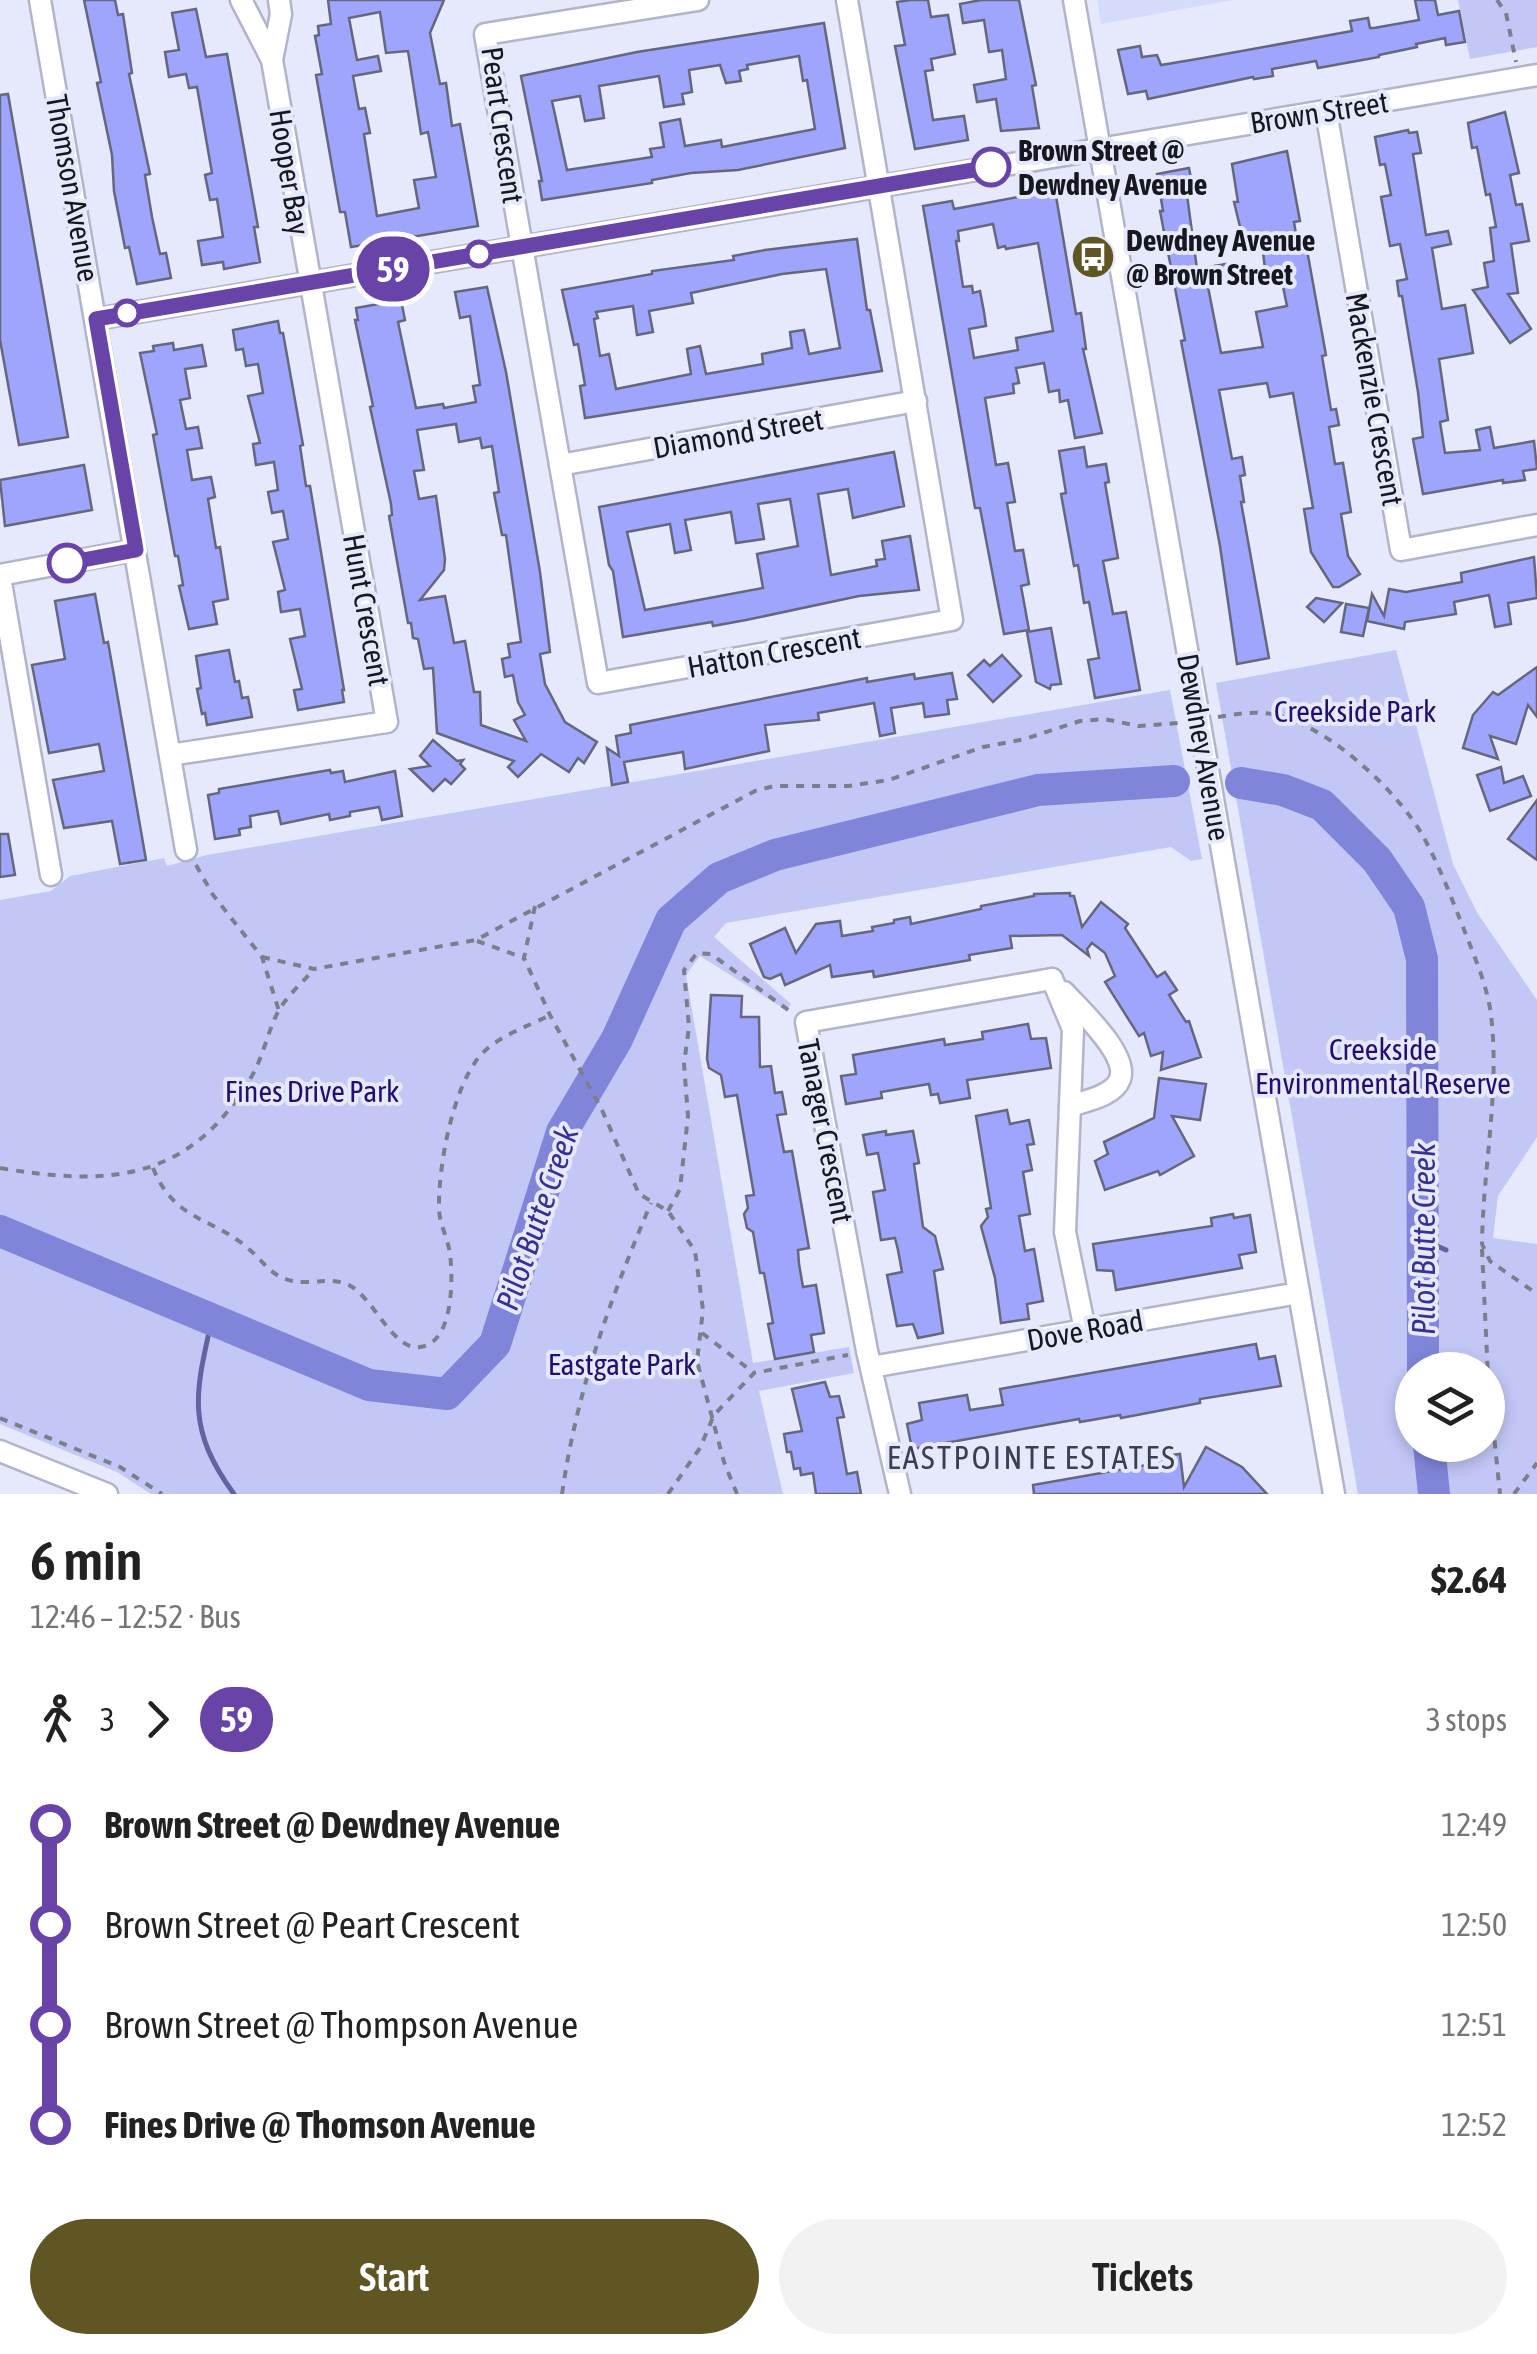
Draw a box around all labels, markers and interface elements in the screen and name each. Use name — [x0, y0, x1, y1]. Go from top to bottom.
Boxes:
street label: Peart Crescent — [475, 45, 531, 205]
street label: Brown Street — [1248, 84, 1390, 140]
street label: Thomson Avenue — [40, 92, 106, 284]
street label: Hooper Bay — [263, 107, 317, 237]
place label: Brown Street @ Dewdney Avenue — [1018, 133, 1207, 201]
marker: Brown Street @ Dewdney Avenue — [972, 148, 1010, 186]
place label: Dewdney Avenue @ Brown Street — [1126, 223, 1315, 291]
bus stop icon: Dewdney Avenue @ Brown Street — [1070, 234, 1116, 280]
line badge: 59 — [348, 236, 438, 302]
unlabelled marker — [466, 241, 492, 267]
text: 59 — [377, 249, 409, 289]
street label: Mackenzie Crescent — [1340, 290, 1410, 508]
unlabelled marker — [114, 300, 140, 326]
street label: Diamond Street — [650, 401, 826, 465]
street label: Hunt Crescent — [337, 531, 397, 689]
unlabelled marker — [48, 544, 86, 582]
street label: Hatton Crescent — [685, 620, 863, 684]
street label: Dewdney Avenue — [1171, 651, 1237, 843]
park label: Creekside Park — [1274, 694, 1436, 728]
park label: Creekside Environmental Reserve — [1255, 1032, 1511, 1100]
street label: Tanager Crescent — [791, 1036, 861, 1226]
park label: Fines Drive Park — [225, 1074, 399, 1108]
water label: Pilot Butte Creek — [488, 1120, 586, 1315]
water label: Pilot Butte Creek — [1405, 1142, 1442, 1335]
street label: Dove Road — [1024, 1303, 1146, 1357]
park label: Eastgate Park — [548, 1347, 696, 1381]
map controls — [1395, 1352, 1505, 1462]
button: layers — [1395, 1352, 1505, 1462]
district label: EASTPOINTE ESTATES — [887, 1439, 1177, 1476]
text: 6 min — [30, 1529, 142, 1592]
text: $2.64 — [1431, 1558, 1507, 1601]
text: 12:46 – 12:52 · Bus — [30, 1598, 241, 1635]
icon: walk — [30, 1692, 85, 1747]
icon: forward — [130, 1692, 185, 1747]
text: 59 — [220, 1699, 253, 1739]
text: 3 — [100, 1701, 115, 1738]
text: 3 stops — [1426, 1701, 1507, 1738]
text: Brown Street @ Dewdney Avenue — [104, 1803, 560, 1846]
text: 12:49 — [1441, 1806, 1507, 1843]
text: Brown Street @ Peart Crescent — [104, 1903, 520, 1946]
text: 12:50 — [1441, 1906, 1507, 1943]
text: Brown Street @ Thompson Avenue — [104, 2003, 578, 2046]
text: 12:51 — [1441, 2006, 1507, 2043]
text: Fines Drive @ Thomson Avenue — [104, 2103, 536, 2146]
text: 12:52 — [1441, 2106, 1507, 2143]
button: Start — [30, 2219, 759, 2334]
button: Tickets — [779, 2219, 1507, 2334]

